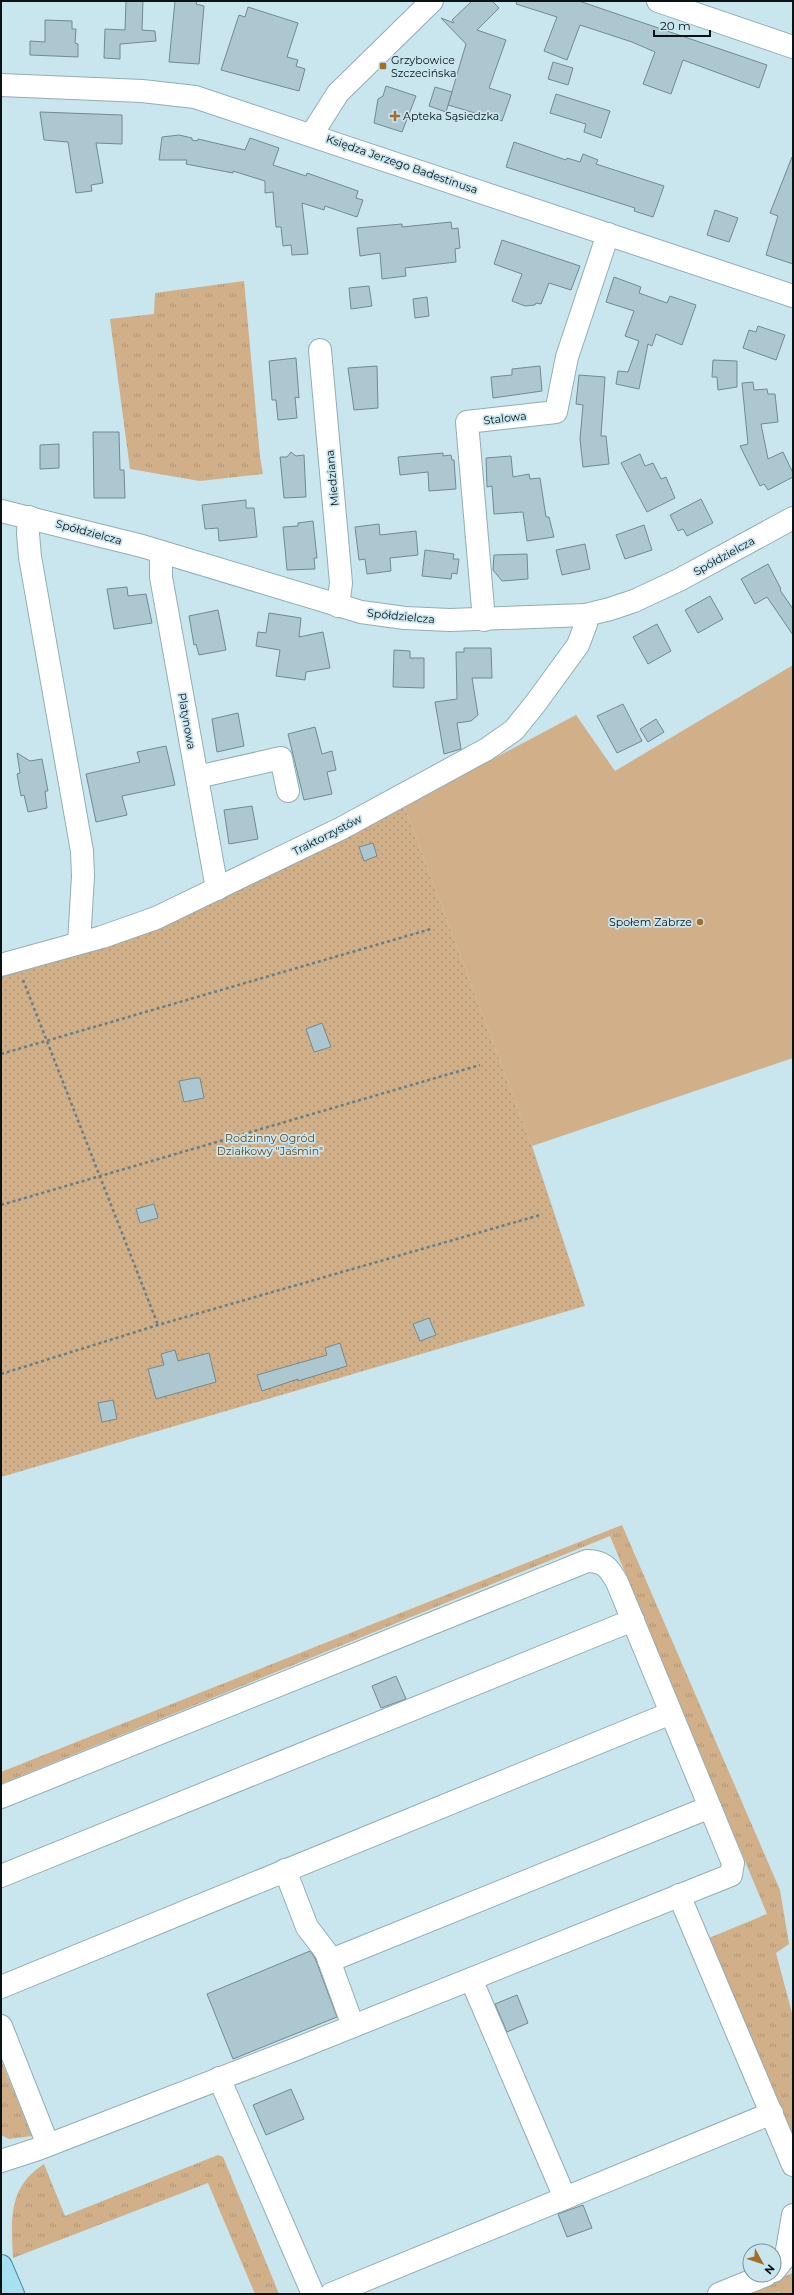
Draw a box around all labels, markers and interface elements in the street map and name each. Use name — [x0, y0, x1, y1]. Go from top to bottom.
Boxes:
scale bar — [654, 12, 710, 38]
text: 20 m — [660, 18, 691, 33]
place label: Grzybowice Szczecińska — [391, 53, 456, 80]
marker: Grzybowice Szczecińska — [378, 61, 388, 71]
place label: Apteka Sąsiedzka — [403, 109, 499, 123]
marker: Apteka Sąsiedzka — [390, 111, 400, 121]
street label: Księdza Jerzego Badestinusa — [324, 131, 480, 197]
street label: Stalowa — [483, 408, 527, 428]
street label: Miedziana — [323, 449, 341, 507]
street label: Spółdzielcza — [54, 516, 124, 548]
street label: Spółdzielcza — [691, 533, 757, 579]
street label: Spółdzielcza — [366, 605, 436, 627]
street label: Platynowa — [175, 691, 199, 751]
street label: Traktorzystów — [290, 811, 364, 859]
place label: Społem Zabrze — [609, 915, 692, 929]
marker: Społem Zabrze — [695, 917, 705, 927]
park label: Rodzinny Ogród Działkowy "Jaśmin" — [217, 1131, 323, 1158]
north arrow — [742, 2243, 782, 2283]
text: N — [761, 2262, 778, 2277]

